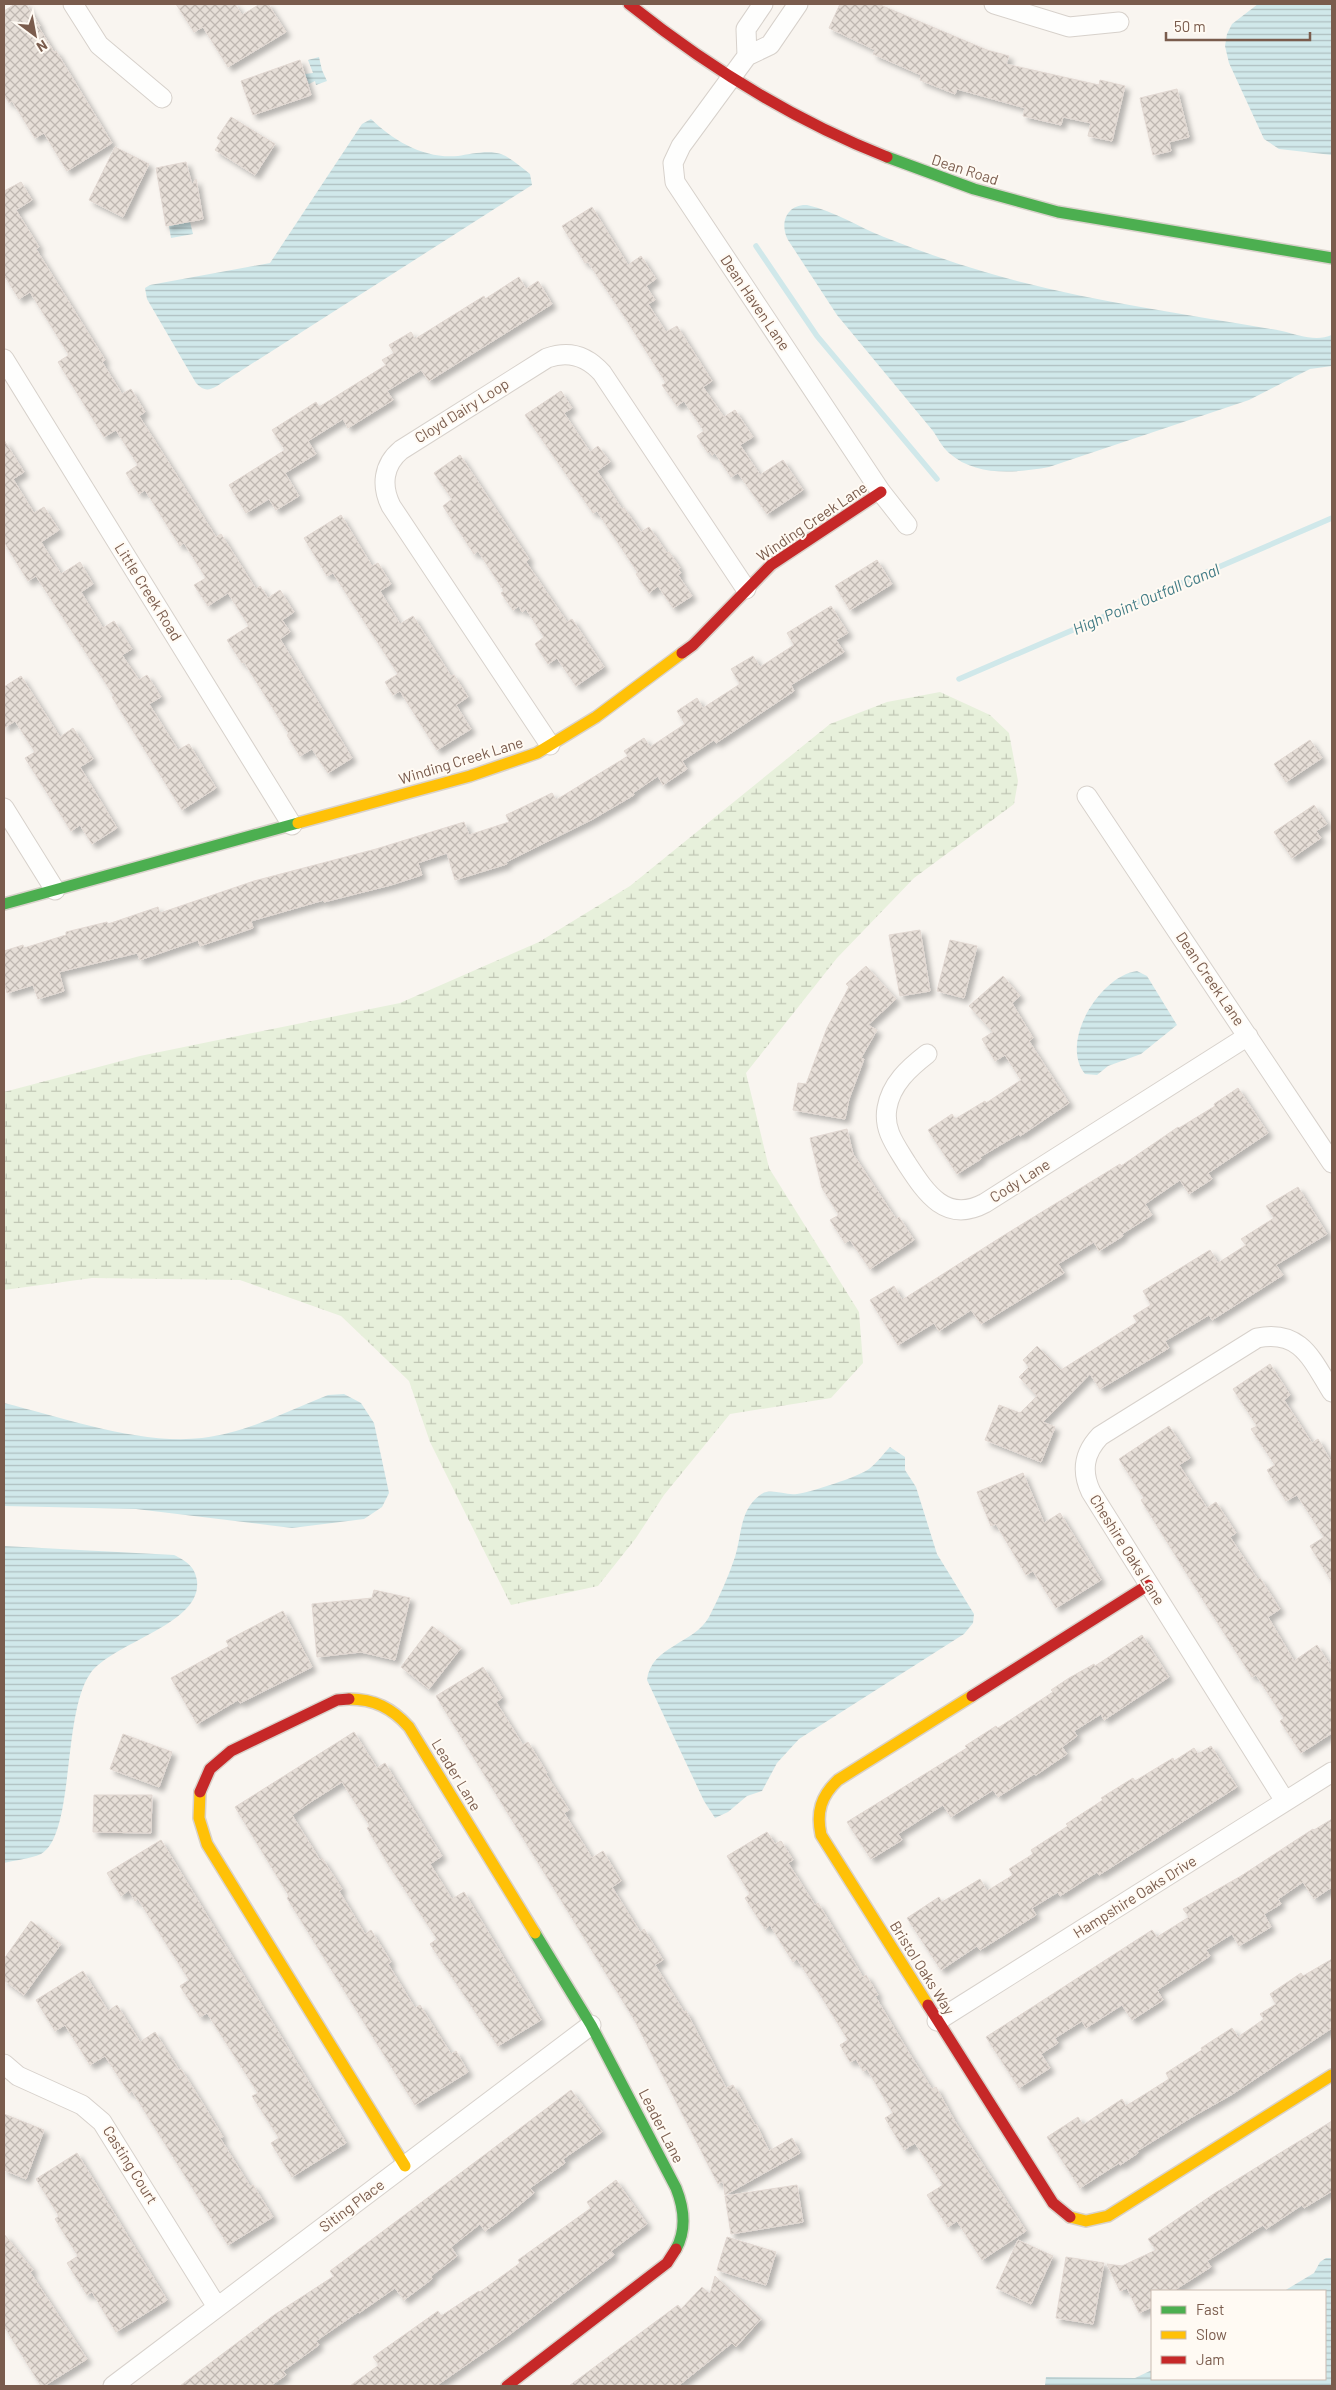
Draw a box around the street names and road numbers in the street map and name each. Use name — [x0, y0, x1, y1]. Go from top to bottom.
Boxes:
street label: Dean Road — [930, 150, 1001, 188]
street label: Dean Haven Lane — [717, 251, 794, 354]
street label: Cloyd Dairy Loop — [411, 374, 512, 446]
street label: Winding Creek Lane — [753, 478, 870, 565]
street label: Little Creek Road — [112, 539, 186, 644]
street label: Winding Creek Lane — [396, 733, 525, 788]
street label: Dean Creek Lane — [1173, 928, 1249, 1029]
street label: Cody Lane — [986, 1155, 1053, 1206]
street label: Cheshire Oaks Lane — [1087, 1491, 1169, 1608]
street label: Leader Lane — [428, 1735, 485, 1814]
street label: Hampshire Oaks Drive — [1070, 1851, 1199, 1941]
street label: Bristol Oaks Way — [887, 1917, 959, 2018]
street label: Leader Lane — [636, 2085, 688, 2166]
street label: Casting Court — [100, 2122, 162, 2207]
street label: Siting Place — [315, 2175, 387, 2235]

